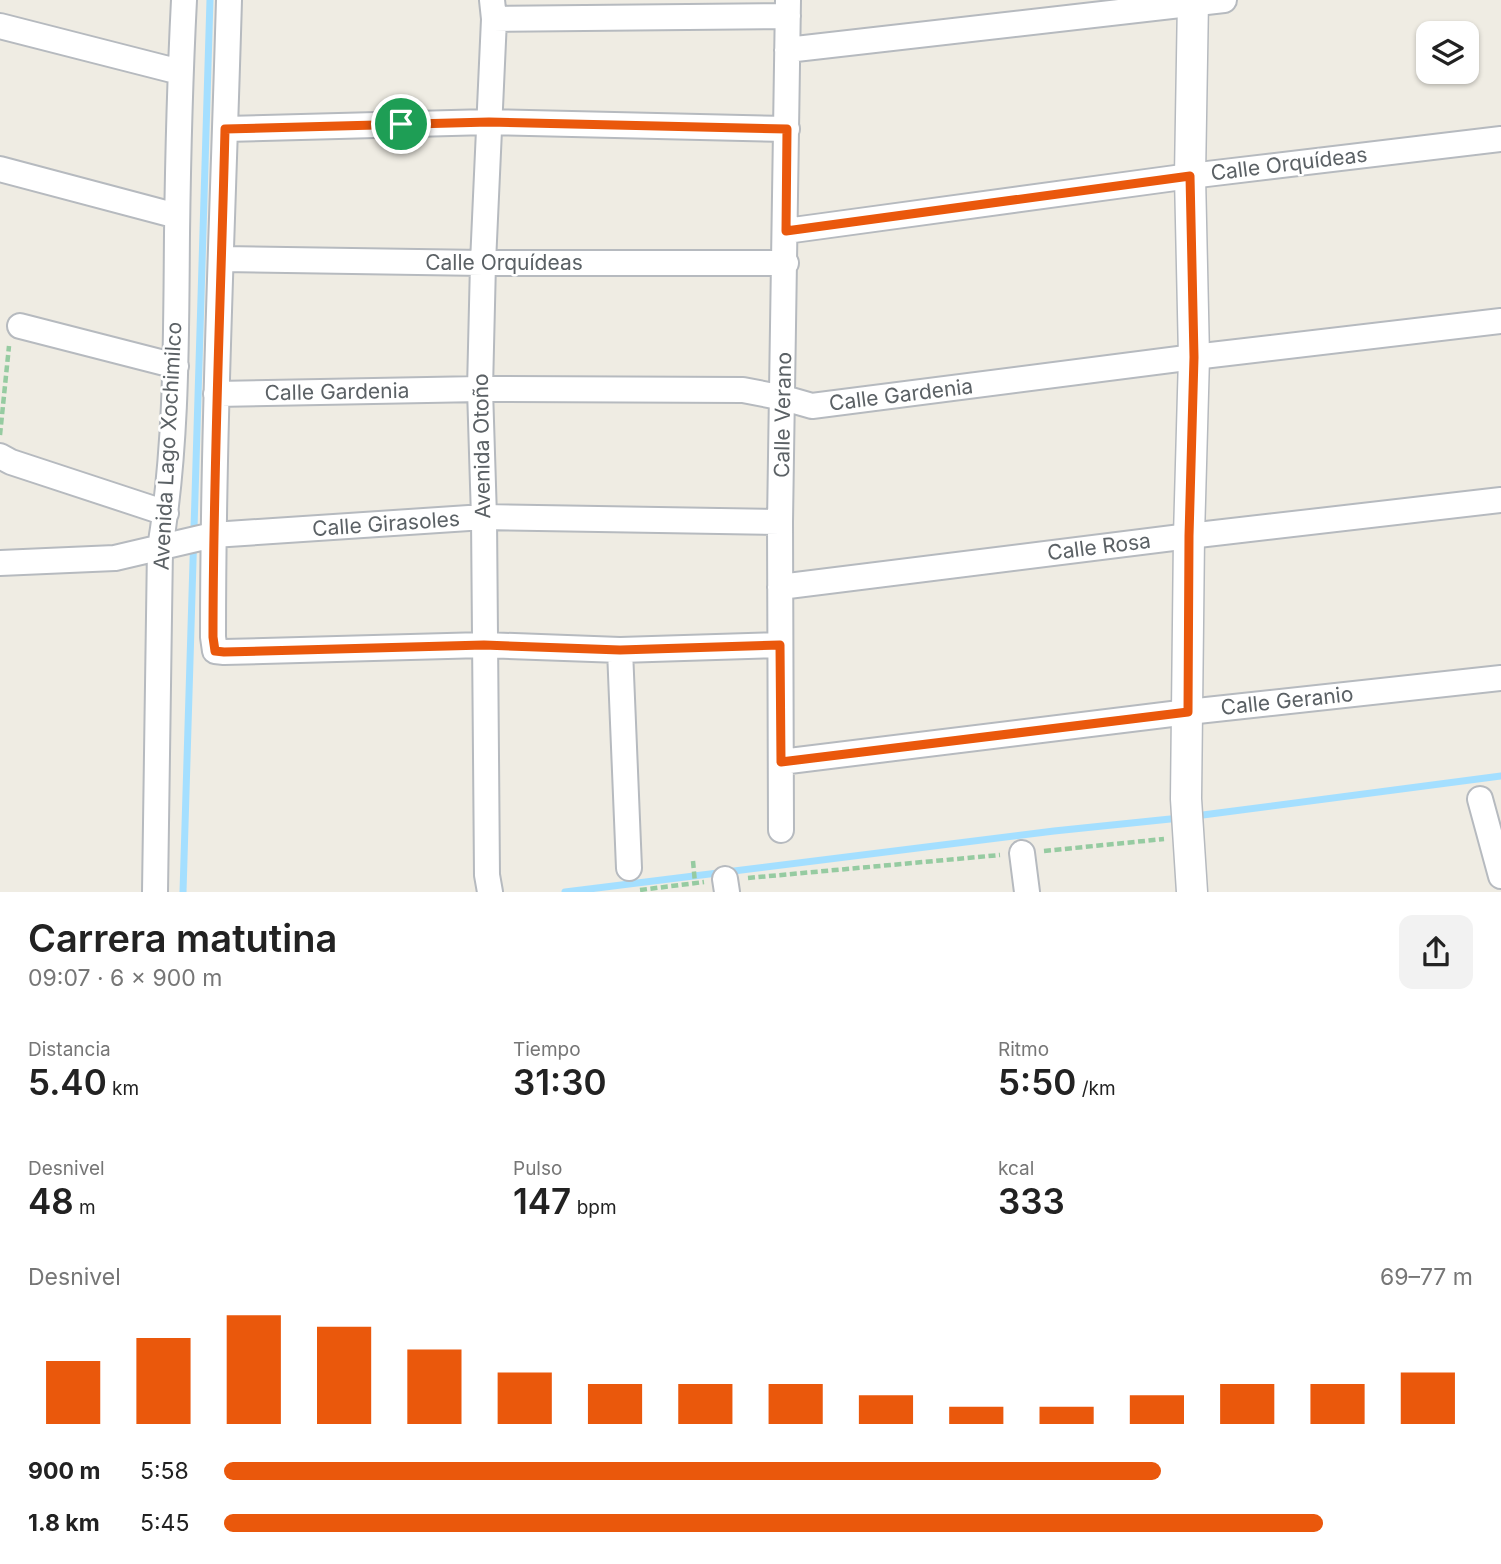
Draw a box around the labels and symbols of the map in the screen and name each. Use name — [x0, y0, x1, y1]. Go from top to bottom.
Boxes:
pin — [371, 94, 431, 154]
street label: Calle Orquídeas — [1209, 141, 1369, 186]
street label: Calle Orquídeas — [425, 250, 583, 275]
street label: Avenida Lago Xochimilco — [149, 321, 186, 571]
street label: Calle Verano — [769, 352, 796, 478]
street label: Avenida Otoño — [468, 373, 495, 519]
street label: Calle Gardenia — [828, 373, 974, 416]
street label: Calle Gardenia — [264, 378, 410, 405]
street label: Calle Girasoles — [311, 506, 461, 541]
street label: Calle Rosa — [1046, 528, 1152, 565]
street label: Calle Geranio — [1219, 681, 1354, 720]

